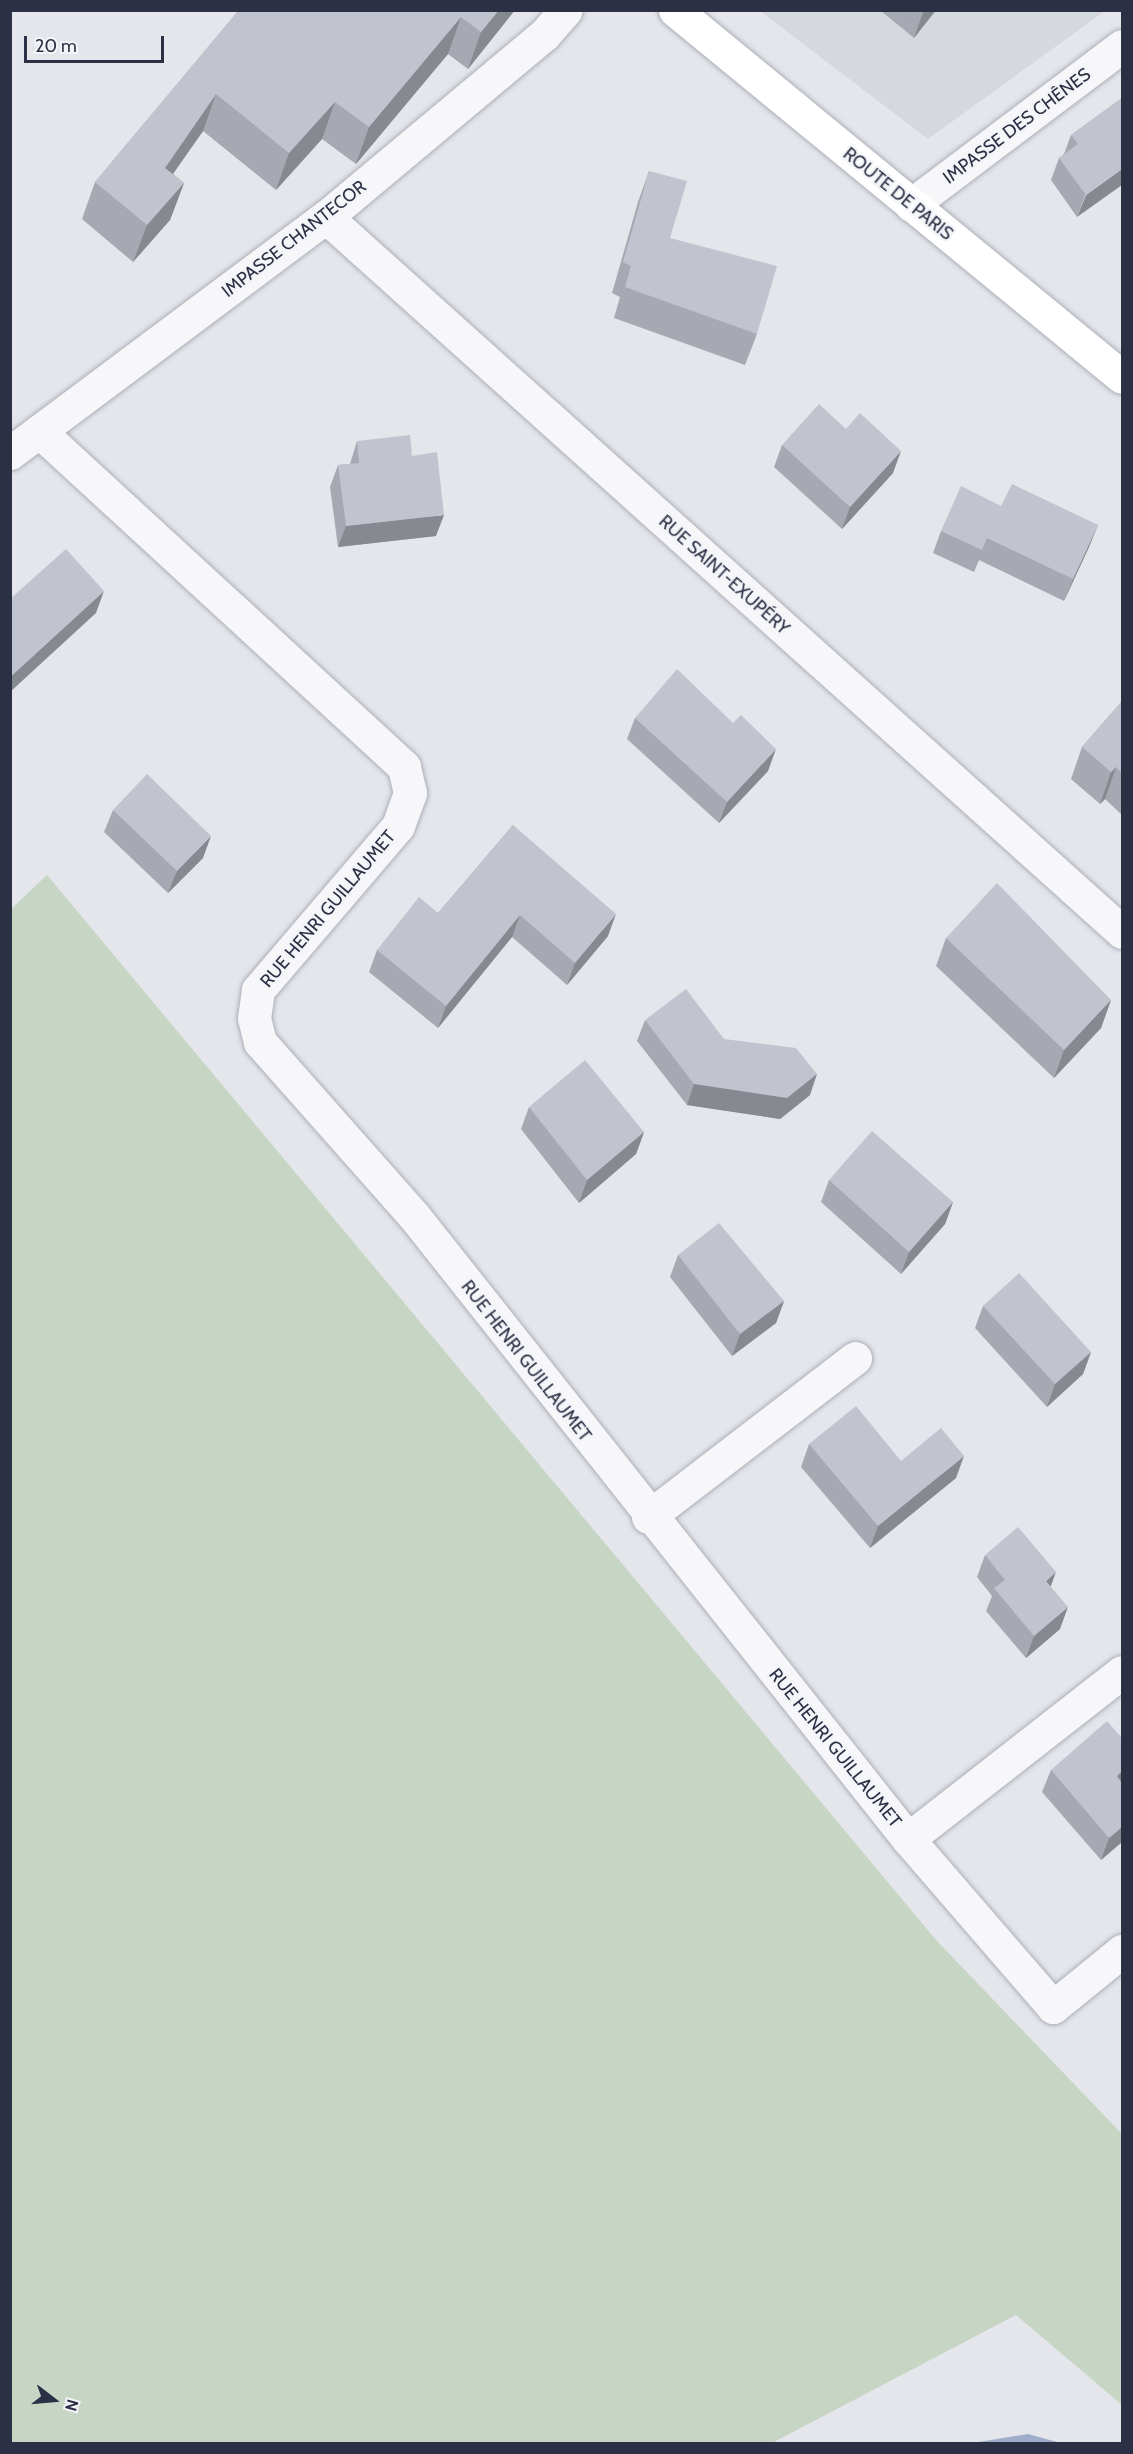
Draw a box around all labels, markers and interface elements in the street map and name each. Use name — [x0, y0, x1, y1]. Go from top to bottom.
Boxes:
scale bar — [27, 24, 166, 62]
text: 20 m — [35, 35, 77, 57]
street label: IMPASSE DES CHÊNES — [939, 63, 1095, 189]
street label: ROUTE DE PARIS — [839, 143, 957, 245]
street label: IMPASSE CHANTECOR — [218, 176, 370, 302]
street label: RUE SAINT-EXUPÉRY — [654, 511, 794, 639]
street label: RUE HENRI GUILLAUMET — [256, 826, 400, 992]
street label: RUE HENRI GUILLAUMET — [456, 1276, 596, 1446]
street label: RUE HENRI GUILLAUMET — [764, 1664, 906, 1832]
north arrow — [24, 2370, 84, 2430]
text: N — [61, 2397, 82, 2413]

